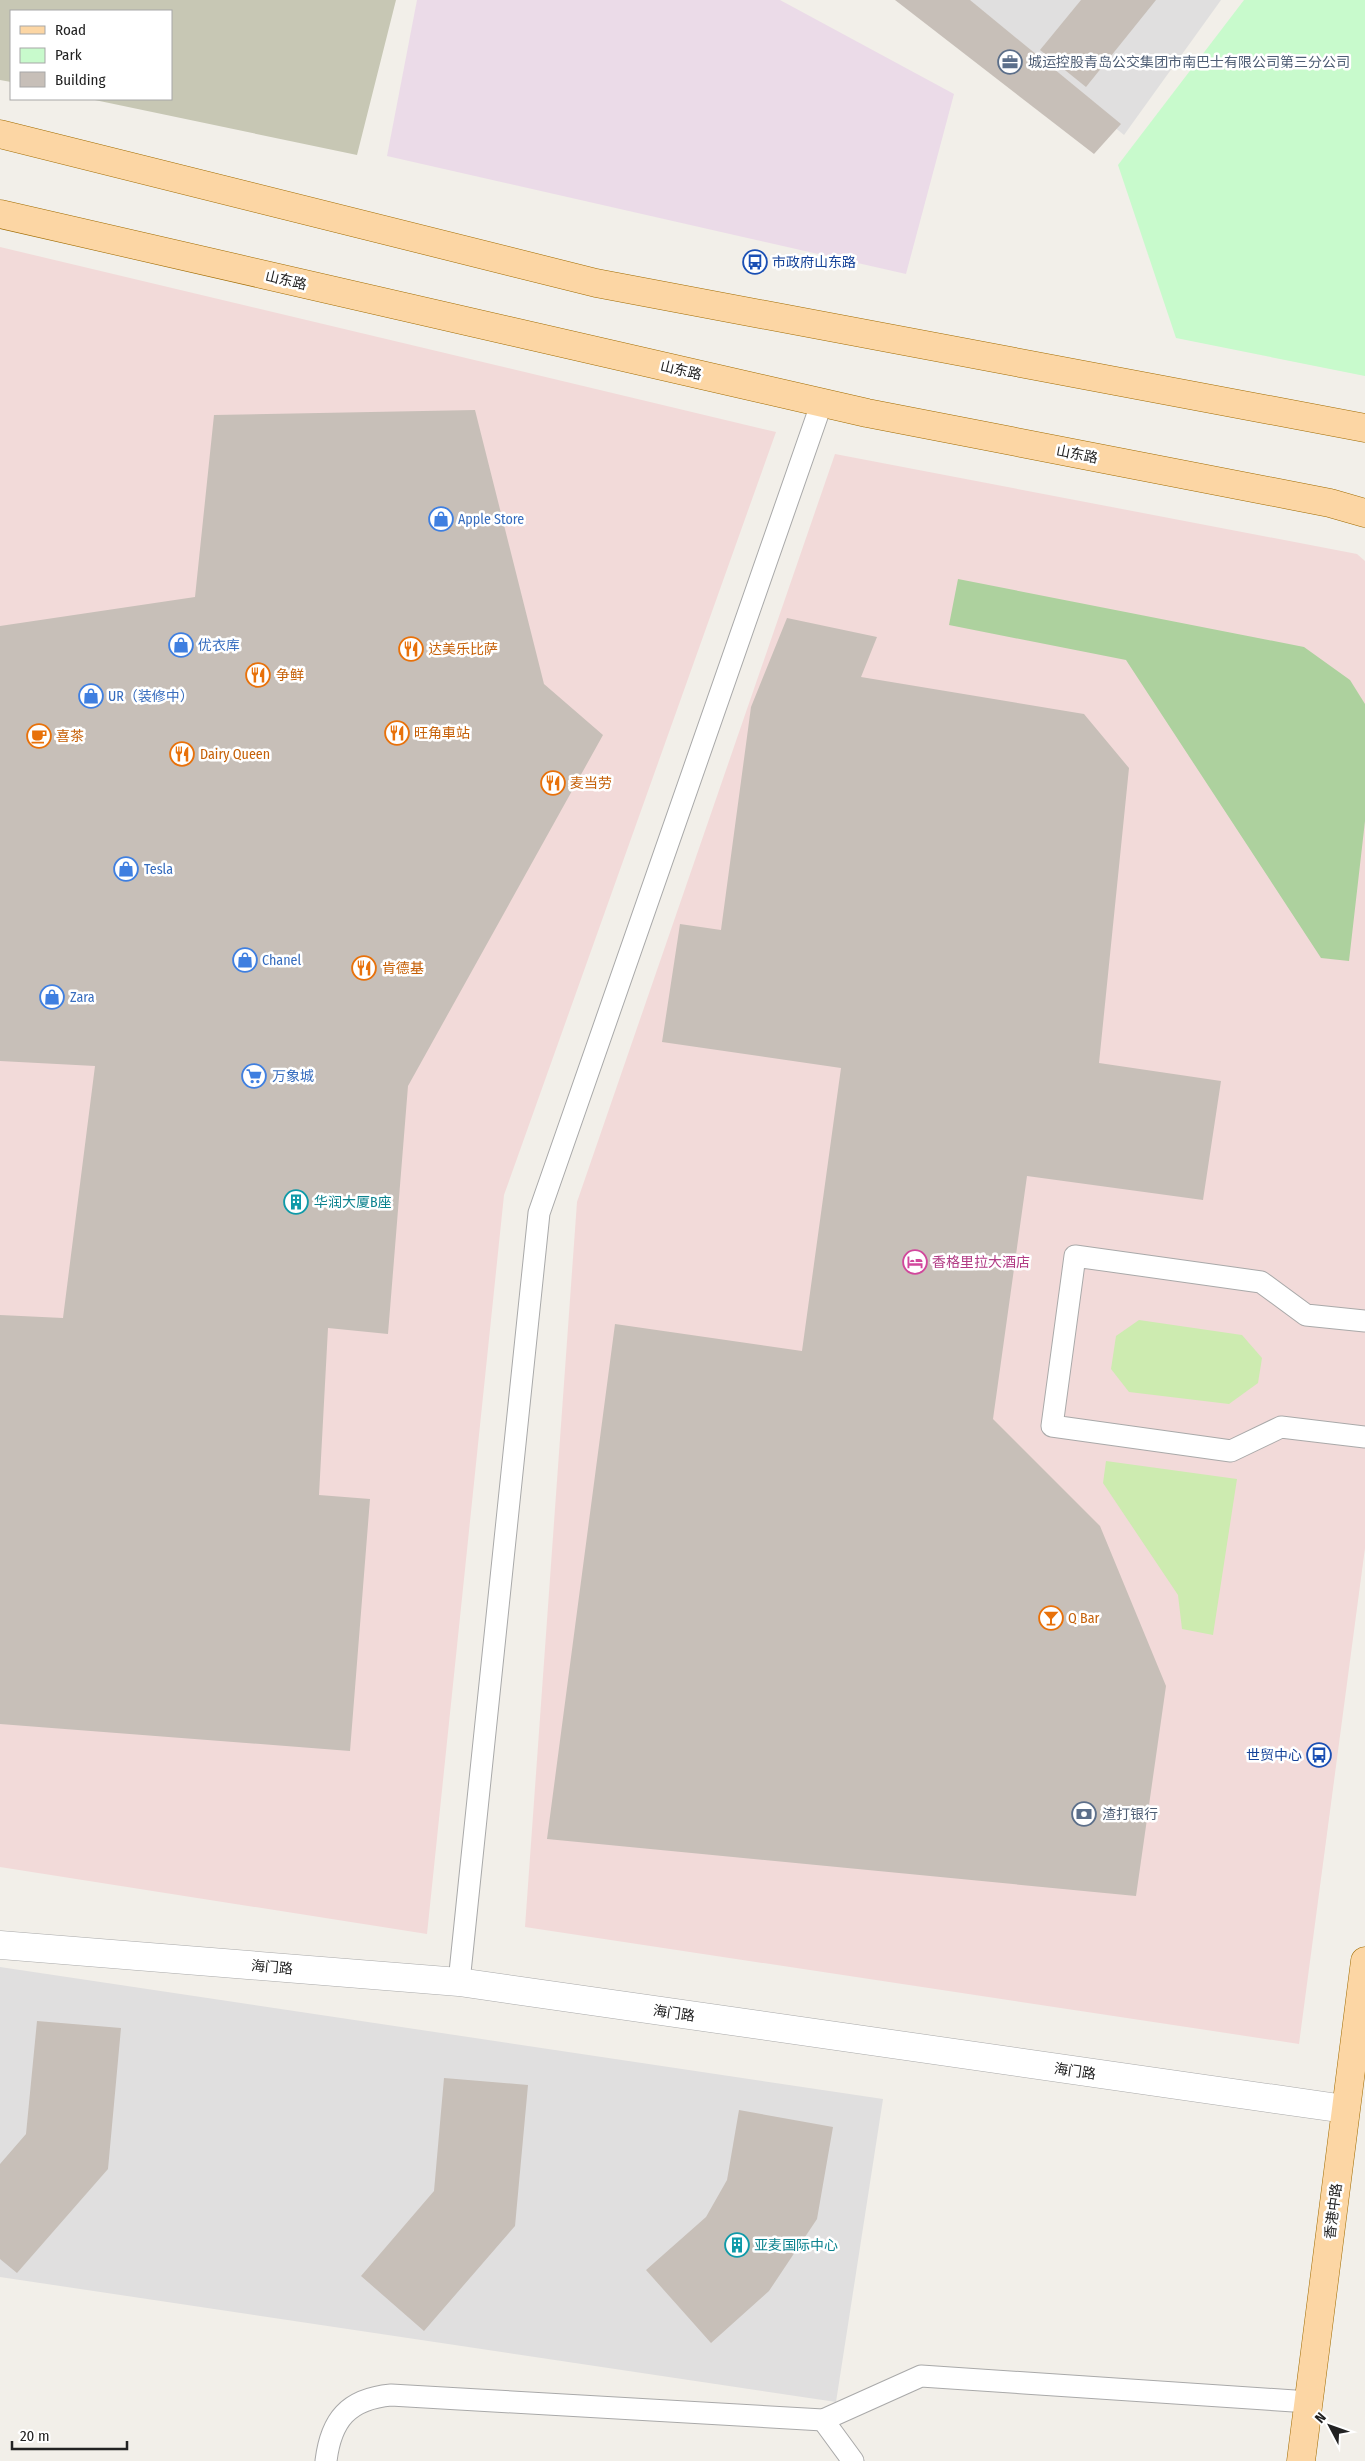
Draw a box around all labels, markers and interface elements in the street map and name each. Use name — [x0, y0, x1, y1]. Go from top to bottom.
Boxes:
legend — [10, 10, 172, 100]
text: Road — [55, 21, 86, 39]
text: Park — [55, 46, 82, 64]
office icon: 城运控股青岛公交集团市南巴士有限公司第三分公司 — [997, 49, 1023, 75]
place label: 城运控股青岛公交集团市南巴士有限公司第三分公司 — [1028, 54, 1350, 71]
text: Building — [55, 71, 106, 89]
bus stop icon: 市政府山东路 — [742, 249, 768, 275]
place label: 市政府山东路 — [772, 254, 856, 271]
street label: 山东路 — [264, 267, 308, 293]
street label: 山东路 — [659, 357, 703, 383]
street label: 山东路 — [1055, 442, 1099, 467]
shop icon: Apple Store — [428, 506, 454, 532]
place label: Apple Store — [458, 511, 524, 528]
shop icon: 优衣库 — [168, 632, 194, 658]
restaurant icon: 达美乐比萨 — [398, 636, 424, 662]
place label: 优衣库 — [198, 637, 240, 654]
place label: 达美乐比萨 — [428, 641, 498, 658]
restaurant icon: 争鲜 — [245, 662, 271, 688]
place label: 争鲜 — [276, 667, 304, 684]
shop icon: UR（装修中） — [78, 683, 104, 709]
place label: UR（装修中） — [108, 688, 194, 705]
restaurant icon: 旺角車站 — [384, 720, 410, 746]
cafe icon: 喜茶 — [26, 723, 52, 749]
place label: 旺角車站 — [414, 725, 470, 742]
place label: 喜茶 — [56, 728, 84, 745]
restaurant icon: Dairy Queen — [169, 741, 195, 767]
place label: Dairy Queen — [200, 746, 270, 763]
restaurant icon: 麦当劳 — [540, 770, 566, 796]
place label: 麦当劳 — [570, 775, 612, 792]
shop icon: Tesla — [113, 856, 139, 882]
place label: Tesla — [144, 861, 173, 878]
shop icon: Chanel — [232, 947, 258, 973]
place label: Chanel — [262, 952, 302, 969]
restaurant icon: 肯德基 — [351, 955, 377, 981]
place label: 肯德基 — [382, 960, 424, 977]
shop icon: Zara — [39, 984, 65, 1010]
place label: Zara — [70, 989, 95, 1006]
supermarket icon: 万象城 — [241, 1063, 267, 1089]
place label: 万象城 — [272, 1068, 314, 1085]
building icon: 华润大厦B座 — [283, 1189, 309, 1215]
place label: 华润大厦B座 — [314, 1194, 392, 1211]
hotel icon: 香格里拉大酒店 — [902, 1249, 928, 1275]
place label: 香格里拉大酒店 — [932, 1254, 1030, 1271]
bar icon: Q Bar — [1038, 1605, 1064, 1631]
place label: Q Bar — [1068, 1610, 1100, 1627]
bus stop icon: 世贸中心 — [1306, 1742, 1332, 1768]
place label: 世贸中心 — [1246, 1747, 1302, 1764]
bank icon: 渣打银行 — [1071, 1801, 1097, 1827]
place label: 渣打银行 — [1102, 1806, 1158, 1823]
street label: 海门路 — [250, 1957, 294, 1978]
street label: 海门路 — [652, 2002, 696, 2025]
street label: 海门路 — [1053, 2060, 1097, 2083]
street label: 香港中路 — [1322, 2182, 1345, 2240]
building icon: 亚麦国际中心 — [724, 2232, 750, 2258]
place label: 亚麦国际中心 — [754, 2237, 838, 2254]
north arrow — [1305, 2401, 1355, 2451]
text: N — [1311, 2409, 1330, 2427]
scale bar — [12, 2418, 128, 2450]
text: 20 m — [20, 2427, 50, 2445]

